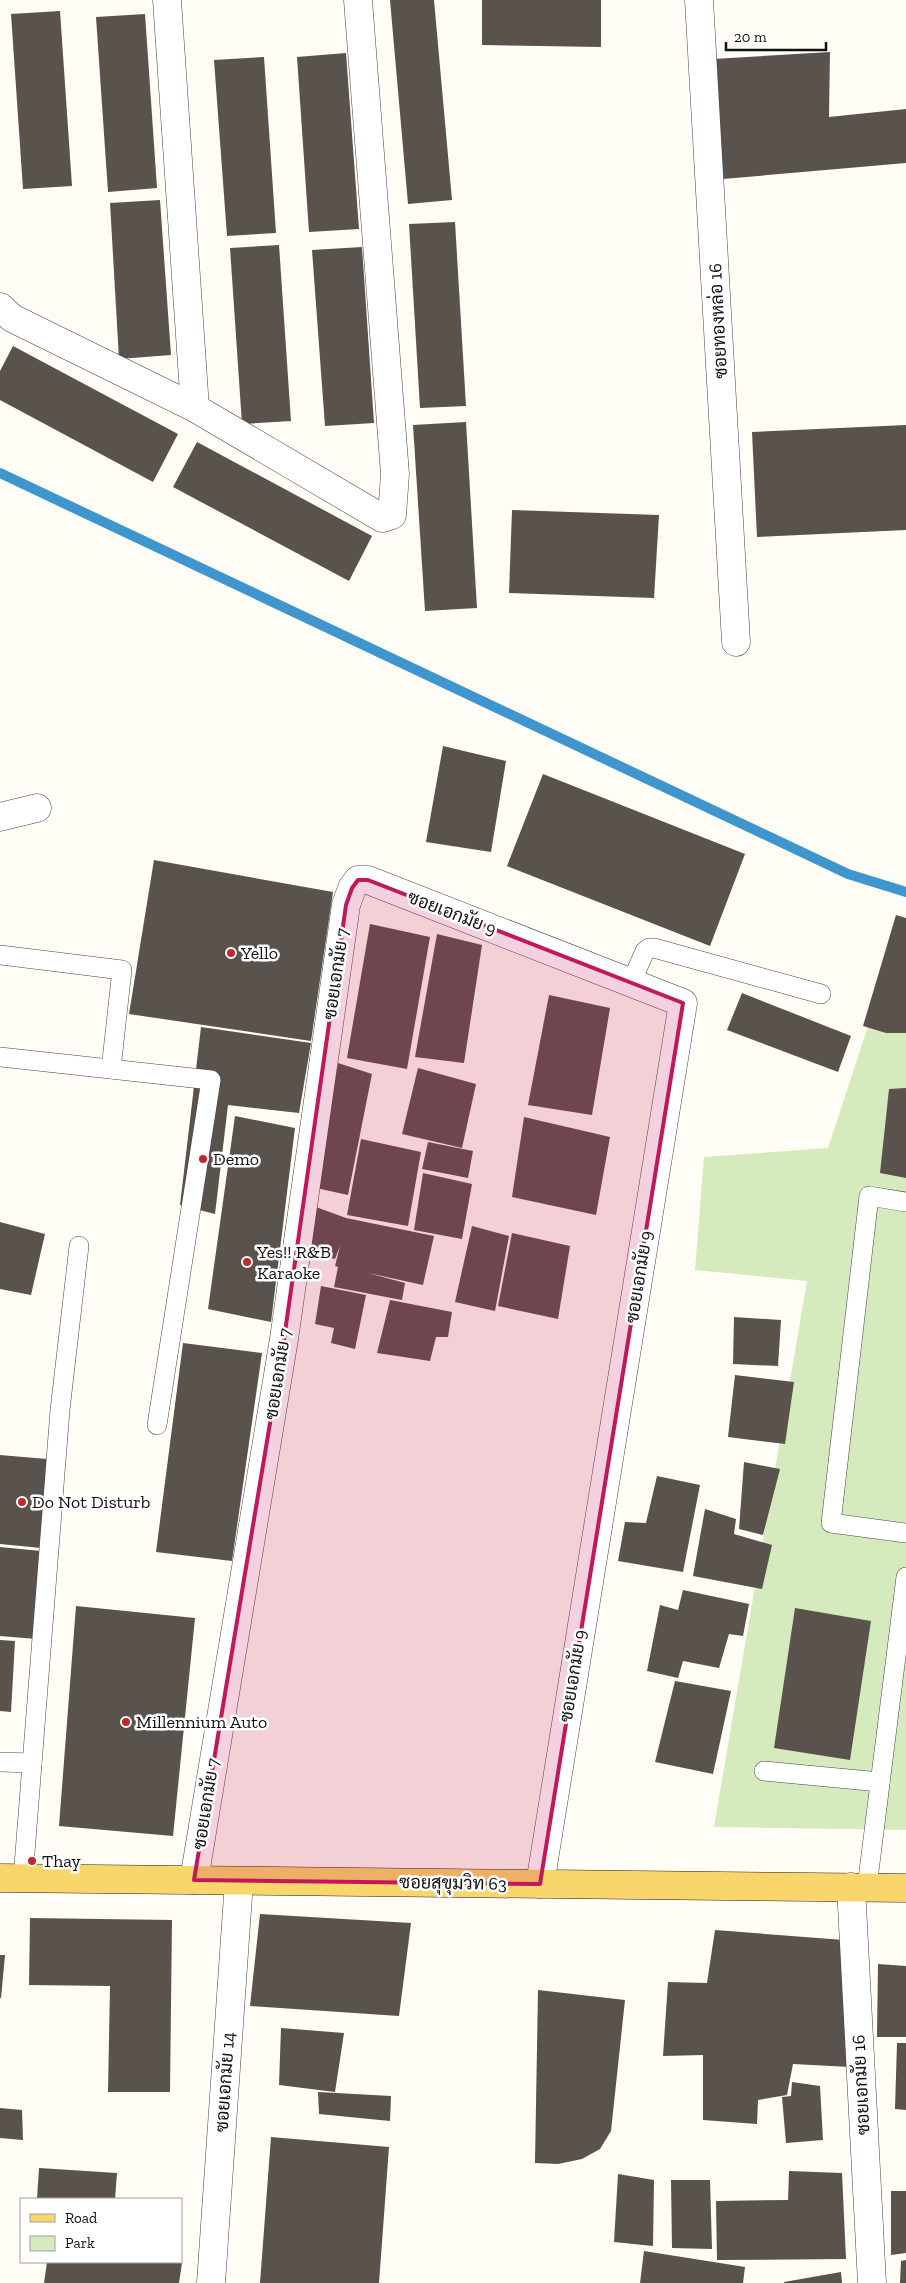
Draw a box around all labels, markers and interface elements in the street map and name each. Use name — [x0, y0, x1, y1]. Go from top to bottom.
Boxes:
scale bar — [726, 20, 826, 52]
text: 20 m — [734, 28, 767, 46]
street label: ซอยทองหล่อ 16 — [703, 263, 732, 379]
street label: ซอยเอกมัย 9 — [404, 886, 500, 940]
street label: ซอยเอกมัย 7 — [319, 926, 353, 1021]
place label: Yello — [240, 942, 278, 964]
marker: Yello — [225, 947, 237, 959]
place label: Demo — [213, 1148, 259, 1170]
marker: Demo — [197, 1153, 209, 1165]
street label: ซอยเอกมัย 9 — [621, 1229, 657, 1325]
place label: Yes!! R&B Karaoke — [256, 1241, 331, 1284]
marker: Yes!! R&B Karaoke — [241, 1256, 253, 1268]
street label: ซอยเอกมัย 7 — [260, 1326, 296, 1421]
place label: Do Not Disturb — [32, 1491, 150, 1513]
marker: Do Not Disturb — [16, 1496, 28, 1508]
street label: ซอยเอกมัย 9 — [555, 1628, 591, 1724]
place label: Millennium Auto — [136, 1711, 267, 1733]
marker: Millennium Auto — [120, 1716, 132, 1728]
street label: ซอยเอกมัย 7 — [188, 1756, 224, 1851]
place label: Thay — [42, 1850, 82, 1872]
marker: Thay — [26, 1855, 38, 1867]
street label: ซอยสุขุมวิท 63 — [399, 1871, 507, 1896]
street label: ซอยเอกมัย 14 — [211, 2031, 240, 2133]
street label: ซอยเอกมัย 16 — [847, 2034, 875, 2136]
legend — [20, 2198, 182, 2263]
text: Road — [65, 2209, 98, 2227]
text: Park — [65, 2234, 95, 2252]

